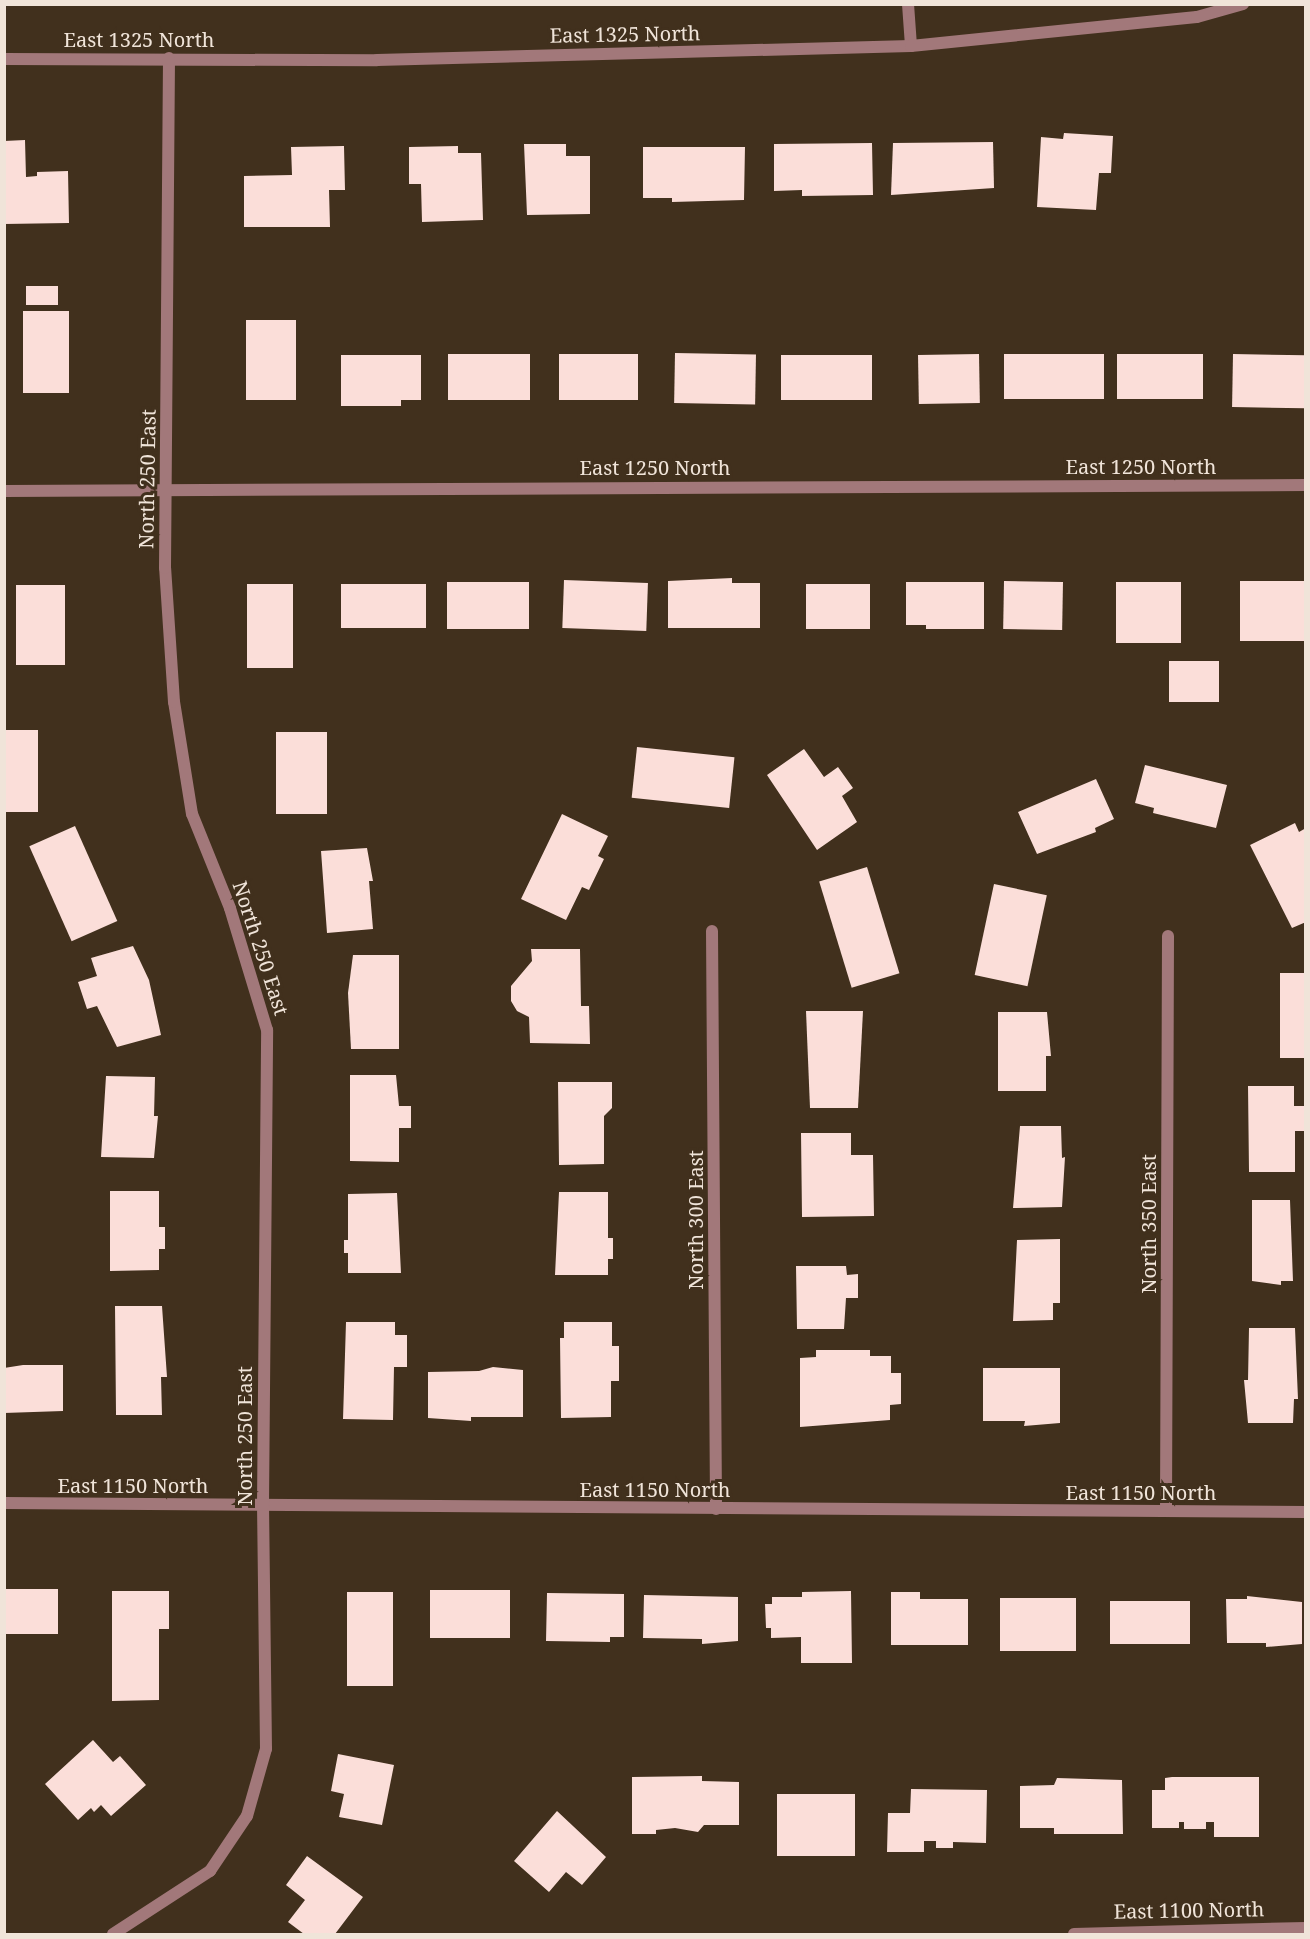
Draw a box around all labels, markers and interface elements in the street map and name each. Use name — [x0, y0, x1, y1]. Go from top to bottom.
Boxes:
street label: East 1325 North — [549, 21, 701, 47]
street label: East 1325 North — [64, 27, 214, 51]
street label: North 250 East — [134, 409, 160, 549]
street label: East 1250 North — [1066, 454, 1216, 478]
street label: East 1250 North — [580, 455, 730, 479]
street label: North 250 East — [228, 878, 294, 1018]
street label: North 300 East — [683, 1150, 707, 1290]
street label: North 350 East — [1136, 1154, 1160, 1294]
street label: North 250 East — [232, 1366, 256, 1506]
street label: East 1150 North — [58, 1473, 208, 1497]
street label: East 1150 North — [580, 1477, 730, 1501]
street label: East 1150 North — [1066, 1480, 1216, 1504]
street label: East 1100 North — [1113, 1897, 1265, 1923]

